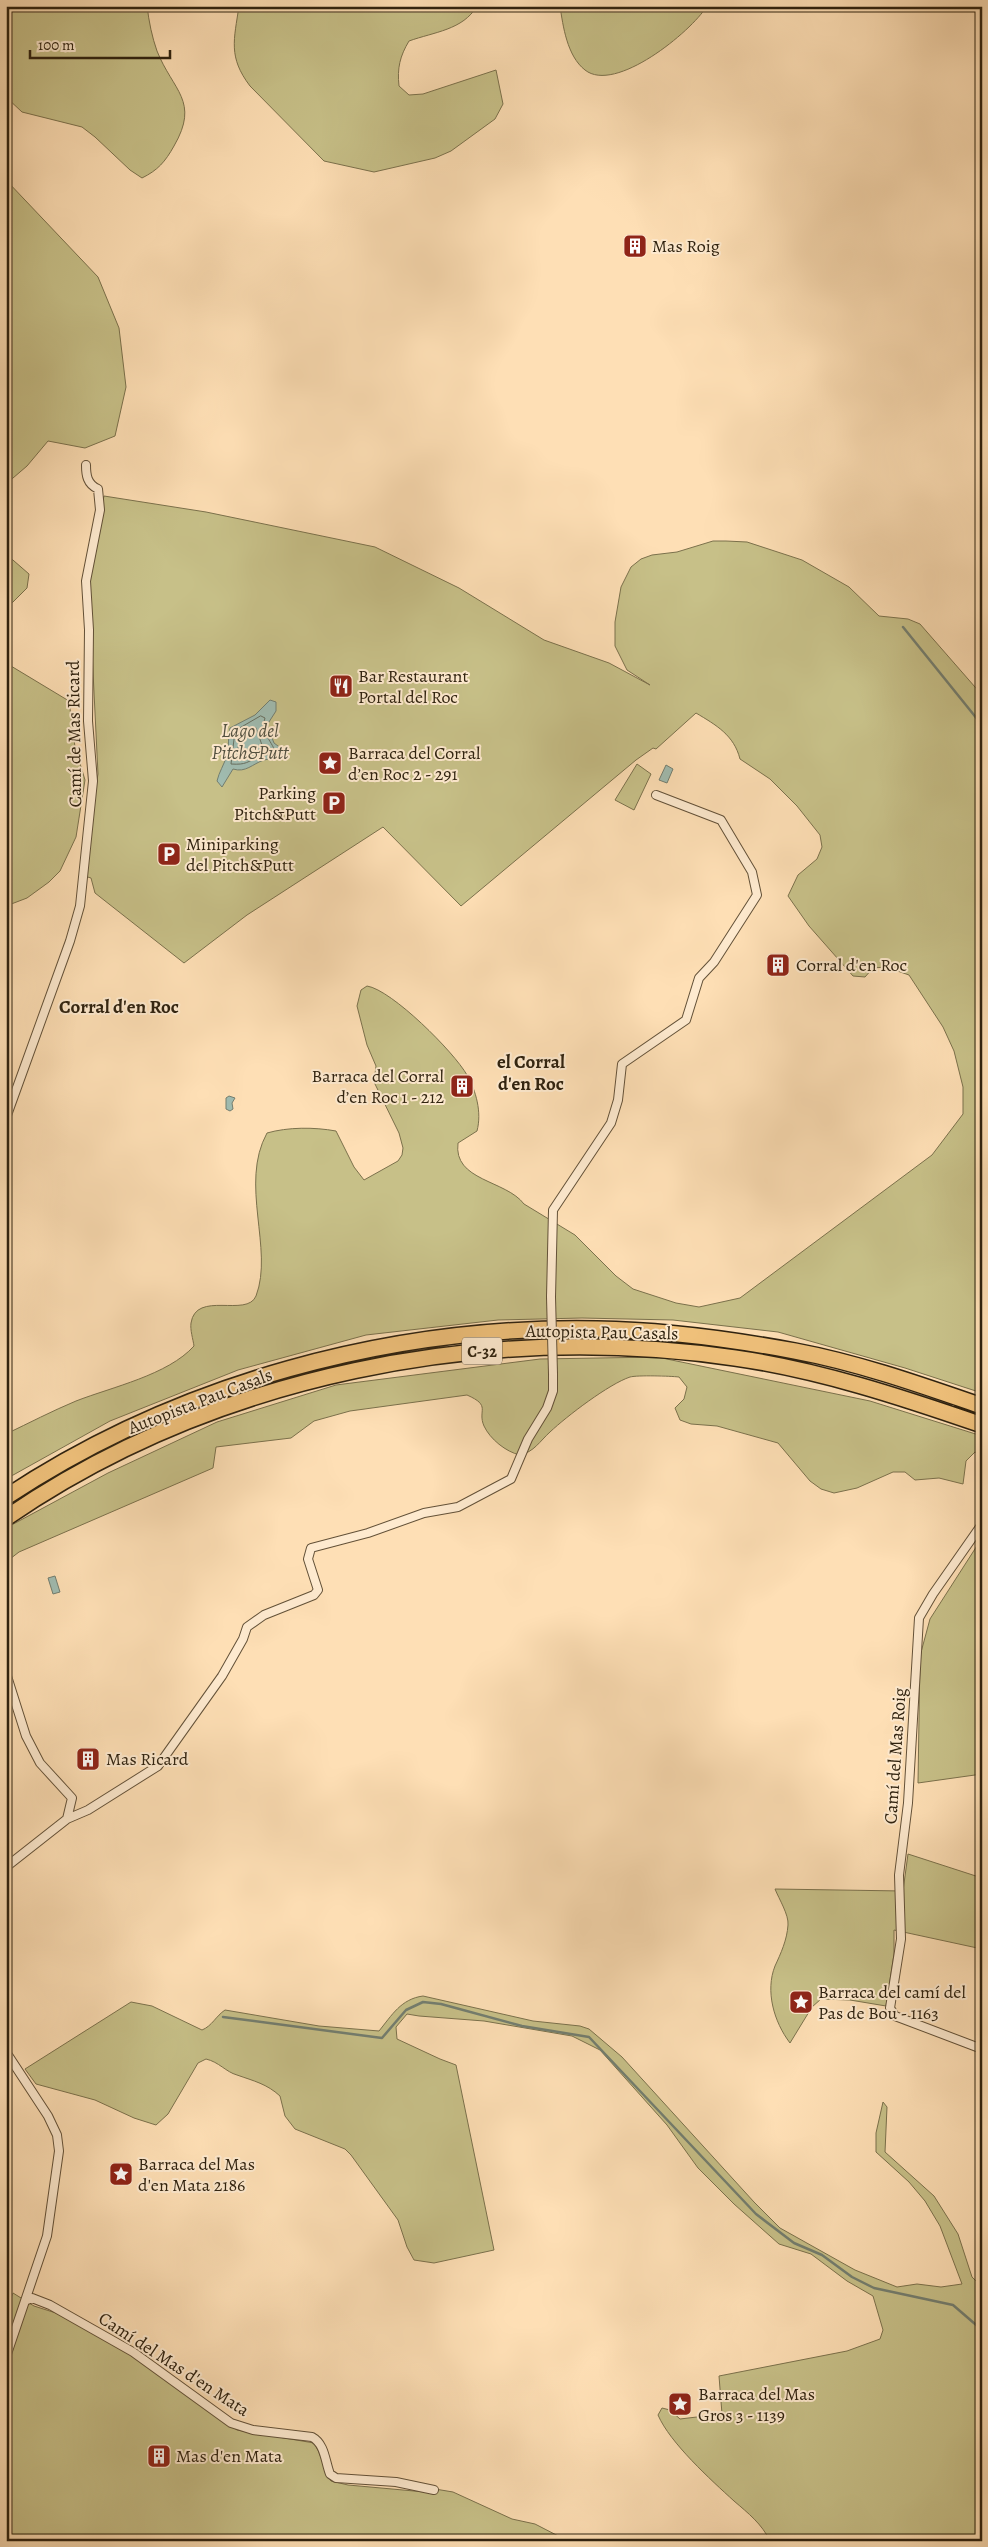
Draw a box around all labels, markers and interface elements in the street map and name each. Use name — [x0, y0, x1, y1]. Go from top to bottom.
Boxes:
scale bar — [30, 28, 170, 60]
text: 100 m — [38, 35, 75, 55]
building icon: Mas Roig — [622, 233, 648, 259]
place label: Mas Roig — [652, 234, 720, 258]
street label: Camí de Mas Ricard — [61, 660, 87, 808]
place label: Bar Restaurant Portal del Roc — [358, 664, 468, 709]
restaurant icon: Bar Restaurant Portal del Roc — [328, 673, 354, 699]
water label: Lago del Pitch&Putt — [212, 718, 290, 766]
place label: Barraca del Corral d’en Roc 2 - 291 — [348, 741, 481, 786]
place icon: Barraca del Corral d’en Roc 2 - 291 — [317, 750, 343, 776]
place label: Parking Pitch&Putt — [234, 781, 316, 826]
parking icon: Parking Pitch&Putt — [321, 790, 347, 816]
place label: Miniparking del Pitch&Putt — [186, 832, 294, 877]
parking icon: Miniparking del Pitch&Putt — [156, 841, 182, 867]
building icon: Corral d'en Roc — [765, 952, 791, 978]
place label: Corral d'en Roc — [796, 953, 907, 977]
district label: Corral d'en Roc — [59, 994, 179, 1020]
district label: el Corral d'en Roc — [497, 1049, 565, 1097]
place label: Barraca del Corral d’en Roc 1 - 212 — [312, 1064, 445, 1109]
building icon: Barraca del Corral d’en Roc 1 - 212 — [449, 1073, 475, 1099]
street label: Autopista Pau Casals — [524, 1319, 679, 1345]
road number: C-32 — [462, 1338, 502, 1364]
street label: Autopista Pau Casals — [124, 1362, 276, 1440]
street label: Camí del Mas Roig — [878, 1687, 912, 1825]
building icon: Mas Ricard — [75, 1746, 101, 1772]
place label: Mas Ricard — [106, 1747, 189, 1771]
place label: Barraca del camí del Pas de Bou - 1163 — [818, 1980, 966, 2025]
place icon: Barraca del camí del Pas de Bou - 1163 — [788, 1989, 814, 2015]
place label: Barraca del Mas d'en Mata 2186 — [138, 2152, 255, 2197]
place icon: Barraca del Mas d'en Mata 2186 — [108, 2161, 134, 2187]
street label: Camí del Mas d'en Mata — [94, 2306, 255, 2422]
place label: Barraca del Mas Gros 3 - 1139 — [698, 2382, 815, 2427]
place icon: Barraca del Mas Gros 3 - 1139 — [667, 2391, 693, 2417]
building icon: Mas d'en Mata — [146, 2443, 172, 2469]
place label: Mas d'en Mata — [176, 2444, 283, 2468]

